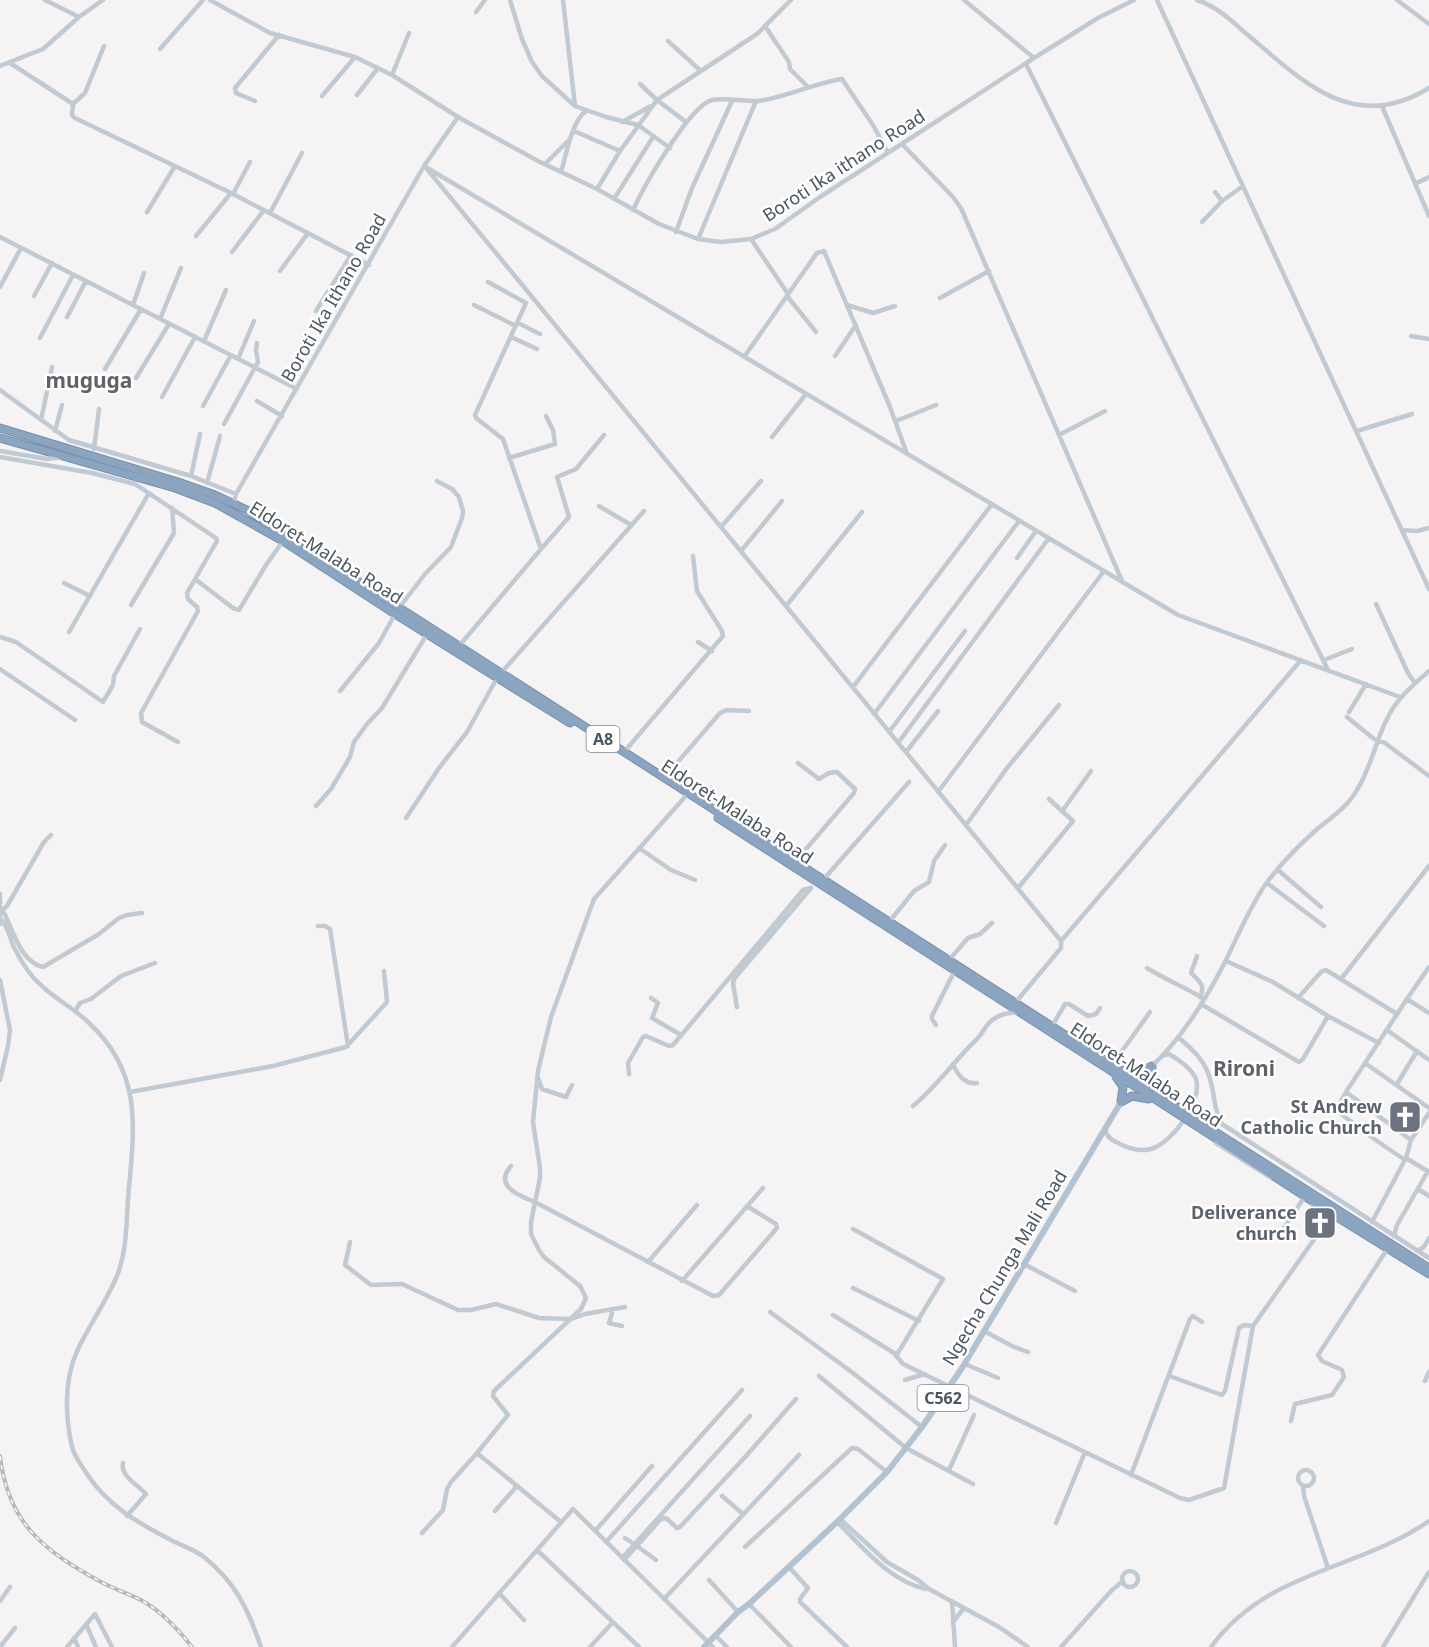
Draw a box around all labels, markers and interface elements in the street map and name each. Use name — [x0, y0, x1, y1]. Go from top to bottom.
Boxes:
street label: Boroti Ika ithano Road — [758, 104, 929, 227]
street label: Boroti Ika Ithano Road — [275, 209, 391, 386]
district label: muguga — [46, 366, 132, 394]
street label: Eldoret-Malaba Road — [245, 495, 408, 609]
road number: A8 — [586, 726, 620, 752]
street label: Eldoret-Malaba Road — [657, 753, 818, 869]
street label: Eldoret-Malaba Road — [1066, 1016, 1227, 1132]
district label: Rironi — [1213, 1054, 1275, 1082]
place label: St Andrew Catholic Church — [1241, 1094, 1383, 1139]
church icon: St Andrew Catholic Church — [1387, 1099, 1423, 1135]
street label: Ngecha Chunga Mali Road — [936, 1165, 1072, 1370]
place label: Deliverance church — [1191, 1200, 1297, 1245]
church icon: Deliverance church — [1302, 1205, 1338, 1241]
road number: C562 — [918, 1385, 968, 1411]

